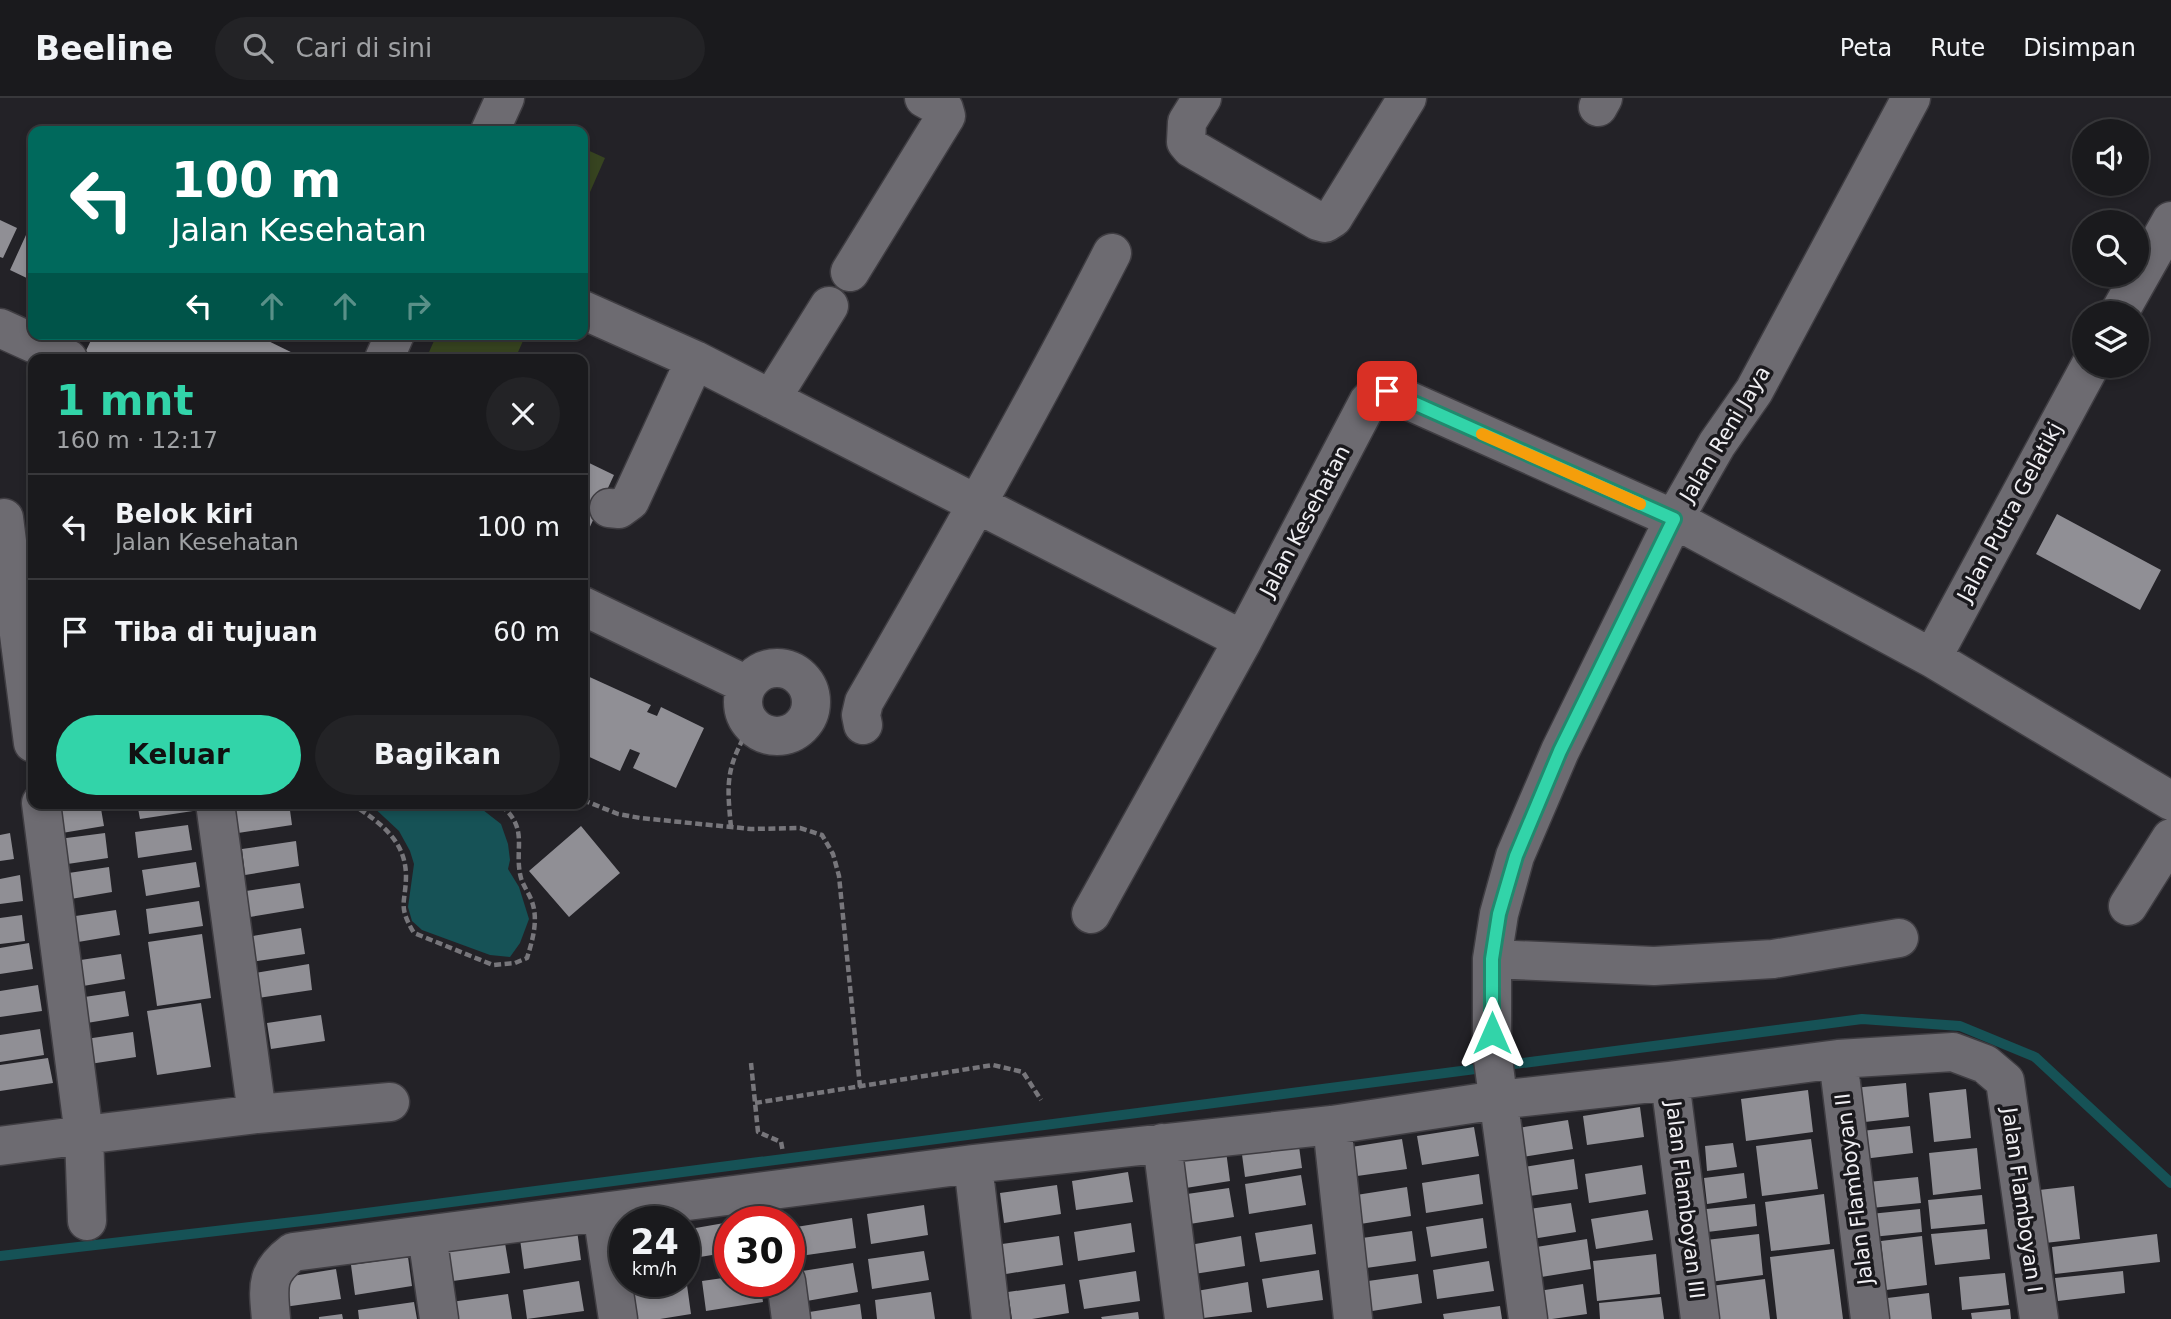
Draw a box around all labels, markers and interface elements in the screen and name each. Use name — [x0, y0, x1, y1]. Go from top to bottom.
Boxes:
search box — [215, 17, 705, 80]
text: Beeline — [35, 29, 173, 68]
icon: search — [239, 29, 277, 67]
text: Cari di sini — [295, 33, 432, 63]
text: Peta — [1840, 34, 1892, 62]
text: Rute — [1930, 34, 1985, 62]
text: Disimpan — [2023, 34, 2136, 62]
map controls — [2072, 119, 2149, 378]
button: sound — [2072, 119, 2149, 196]
text: 100 m — [171, 152, 341, 209]
icon: left — [56, 154, 147, 245]
button: search — [2072, 210, 2149, 287]
text: Jalan Kesehatan — [171, 211, 427, 249]
icon: left — [180, 287, 218, 325]
icon: ahead — [253, 287, 291, 325]
icon: ahead — [326, 287, 364, 325]
icon: right — [399, 287, 437, 325]
button: layers — [2072, 301, 2149, 378]
pin — [1357, 361, 1417, 421]
street label: Jalan Reni Jaya — [1674, 362, 1775, 508]
icon: arrive — [1368, 372, 1406, 410]
text: 1 mnt — [56, 376, 194, 425]
button: close — [486, 377, 560, 451]
street label: Jalan Putra Gelatikj — [1952, 418, 2067, 608]
text: 160 m · 12:17 — [56, 427, 218, 453]
street label: Jalan Kesehatan — [1254, 441, 1355, 603]
text: Belok kiri — [115, 499, 254, 529]
icon: left — [56, 508, 94, 546]
text: 100 m — [477, 512, 560, 542]
text: Jalan Kesehatan — [115, 529, 299, 555]
icon: arrive — [56, 613, 94, 651]
text: Tiba di tujuan — [115, 617, 318, 647]
text: 60 m — [493, 617, 560, 647]
button: Keluar — [56, 715, 301, 795]
button: Bagikan — [315, 715, 560, 795]
position arrow — [1455, 996, 1529, 1070]
street label: Jalan Flamboyan II — [1830, 1092, 1878, 1288]
street label: Jalan Flamboyan III — [1661, 1098, 1709, 1300]
street label: Jalan Flamboyan I — [1997, 1104, 2047, 1294]
speed limit sign: 30 — [714, 1206, 805, 1297]
text: 24 — [630, 1222, 679, 1262]
text: km/h — [632, 1258, 677, 1279]

